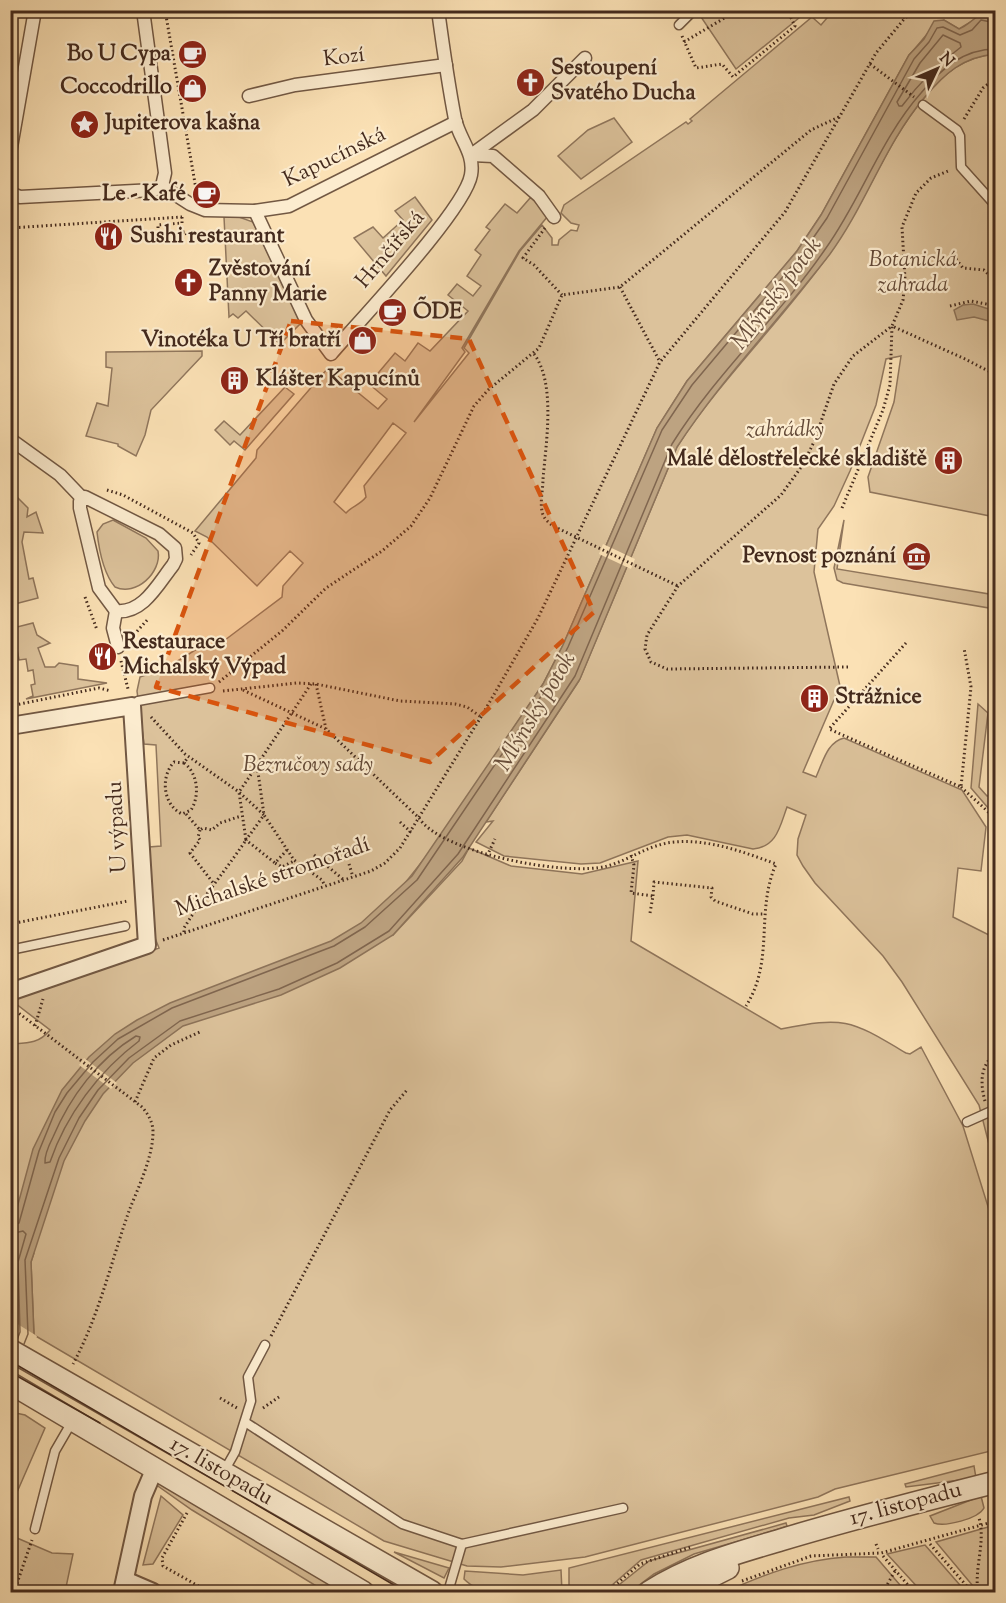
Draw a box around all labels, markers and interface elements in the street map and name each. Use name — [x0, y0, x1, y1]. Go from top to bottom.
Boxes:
place label: Bo U Cypa — [67, 39, 172, 71]
cafe icon: Bo U Cypa — [176, 39, 208, 71]
north arrow — [907, 39, 967, 99]
street label: Kozí — [321, 40, 367, 76]
text: N — [933, 48, 959, 73]
place label: Sestoupení Svatého Ducha — [551, 53, 696, 110]
church icon: Sestoupení Svatého Ducha — [514, 66, 546, 98]
place label: Coccodrillo — [60, 72, 172, 104]
shop icon: Coccodrillo — [177, 72, 209, 104]
place icon: Jupiterova kašna — [68, 108, 100, 140]
place label: Jupiterova kašna — [103, 108, 261, 140]
street label: Kapucínská — [278, 119, 392, 197]
place label: Le - Kafé — [102, 179, 186, 211]
cafe icon: Le - Kafé — [191, 179, 223, 211]
street label: Hrnčířská — [349, 204, 433, 296]
restaurant icon: Sushi restaurant — [93, 221, 125, 253]
place label: Sushi restaurant — [130, 221, 285, 253]
water label: Mlýnský potok — [723, 230, 831, 358]
park label: Botanická zahrada — [869, 245, 957, 302]
place label: Zvěstování Panny Marie — [209, 254, 327, 311]
church icon: Zvěstování Panny Marie — [172, 267, 204, 299]
place label: ÕDE — [413, 296, 463, 329]
cafe icon: ÕDE — [376, 297, 408, 329]
place label: Vinotéka U Tří bratří — [141, 325, 342, 357]
shop icon: Vinotéka U Tří bratří — [346, 325, 378, 357]
building icon: Klášter Kapucínů — [219, 364, 251, 396]
place label: Klášter Kapucínů — [256, 364, 420, 396]
park label: zahrádky — [746, 415, 824, 447]
place label: Malé dělostřelecké skladiště — [667, 444, 927, 476]
building icon: Malé dělostřelecké skladiště — [932, 444, 964, 476]
place label: Pevnost poznání — [742, 541, 897, 573]
museum icon: Pevnost poznání — [901, 541, 933, 573]
place label: Restaurace Michalský Výpad — [123, 627, 287, 684]
restaurant icon: Restaurace Michalský Výpad — [86, 640, 118, 672]
water label: Mlýnský potok — [487, 646, 585, 778]
building icon: Strážnice — [798, 682, 830, 714]
place label: Strážnice — [835, 682, 922, 714]
park label: Bezručovy sady — [243, 750, 373, 782]
street label: U výpadu — [100, 780, 136, 874]
street label: Michalské stromořadí — [171, 830, 375, 926]
street label: 17. listopadu — [163, 1429, 279, 1515]
street label: 17. listopadu — [846, 1475, 966, 1535]

